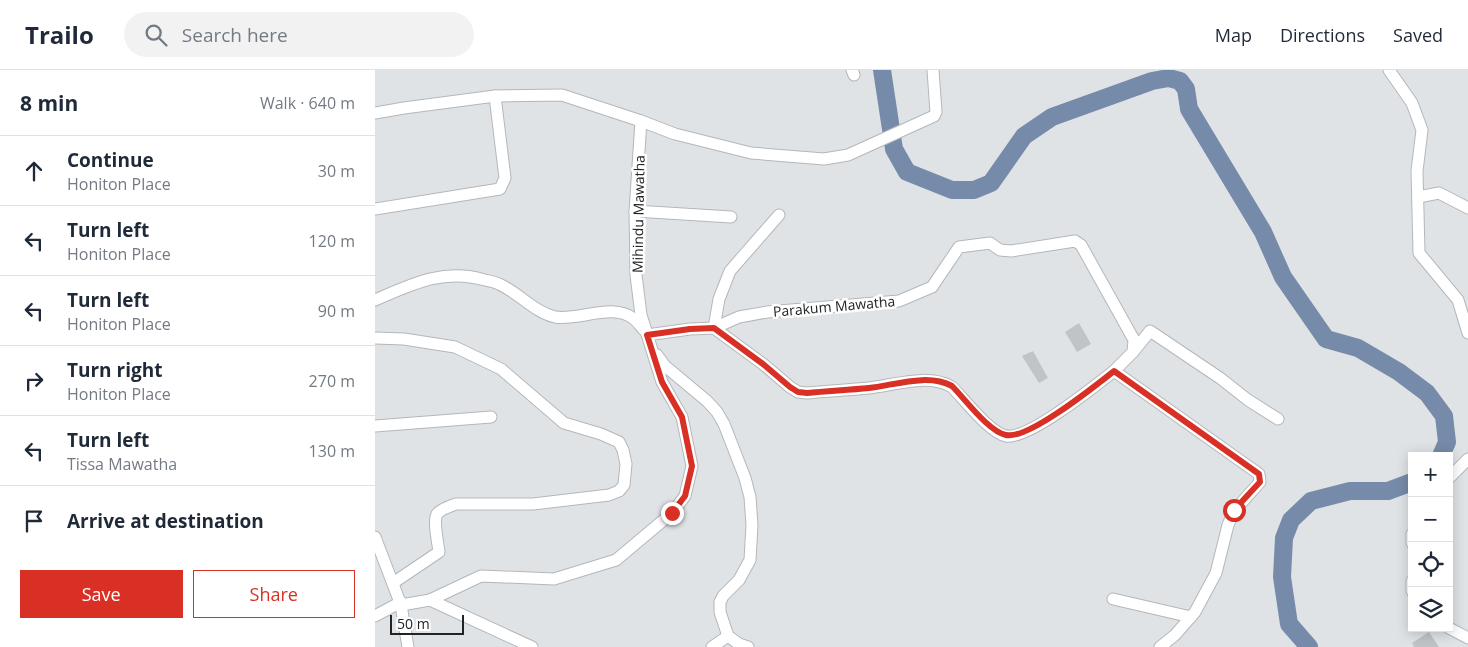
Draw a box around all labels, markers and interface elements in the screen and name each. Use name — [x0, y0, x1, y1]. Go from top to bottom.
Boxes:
search box — [124, 12, 474, 57]
text: Trailo — [25, 18, 94, 51]
icon: search — [142, 21, 170, 49]
text: Search here — [182, 22, 288, 48]
text: Map — [1215, 23, 1252, 47]
text: Directions — [1280, 23, 1365, 47]
text: Saved — [1393, 23, 1443, 47]
text: 8 min — [20, 89, 78, 117]
text: Walk · 640 m — [260, 92, 355, 114]
text: Continue — [67, 147, 154, 173]
street label: Mihindu Mawatha — [627, 155, 649, 273]
icon: ahead — [20, 157, 48, 185]
text: 30 m — [318, 160, 355, 182]
text: Honiton Place — [67, 173, 171, 195]
text: Turn left — [67, 217, 149, 243]
icon: left — [20, 227, 48, 255]
text: 120 m — [309, 230, 355, 252]
text: Honiton Place — [67, 243, 171, 265]
text: Turn left — [67, 287, 149, 313]
street label: Parakum Mawatha — [772, 291, 896, 321]
icon: left — [20, 297, 48, 325]
text: 90 m — [318, 300, 355, 322]
text: Honiton Place — [67, 313, 171, 335]
text: Turn right — [67, 357, 162, 383]
icon: right — [20, 367, 48, 395]
text: 270 m — [309, 370, 355, 392]
text: Honiton Place — [67, 383, 171, 405]
text: Turn left — [67, 427, 149, 453]
icon: left — [20, 437, 48, 465]
text: 130 m — [309, 440, 355, 462]
map controls — [1408, 452, 1453, 632]
button: + — [1408, 452, 1453, 497]
text: Tissa Mawatha — [67, 453, 177, 475]
button: − — [1408, 497, 1453, 542]
route start — [1223, 499, 1246, 522]
route end — [661, 502, 684, 525]
icon: arrive — [20, 507, 48, 535]
text: Arrive at destination — [67, 508, 264, 534]
button: locate — [1408, 542, 1453, 587]
button: Save — [20, 570, 183, 618]
button: Share — [193, 570, 355, 618]
button: layers — [1408, 587, 1453, 632]
scale bar — [390, 612, 464, 635]
text: 50 m — [397, 614, 430, 633]

